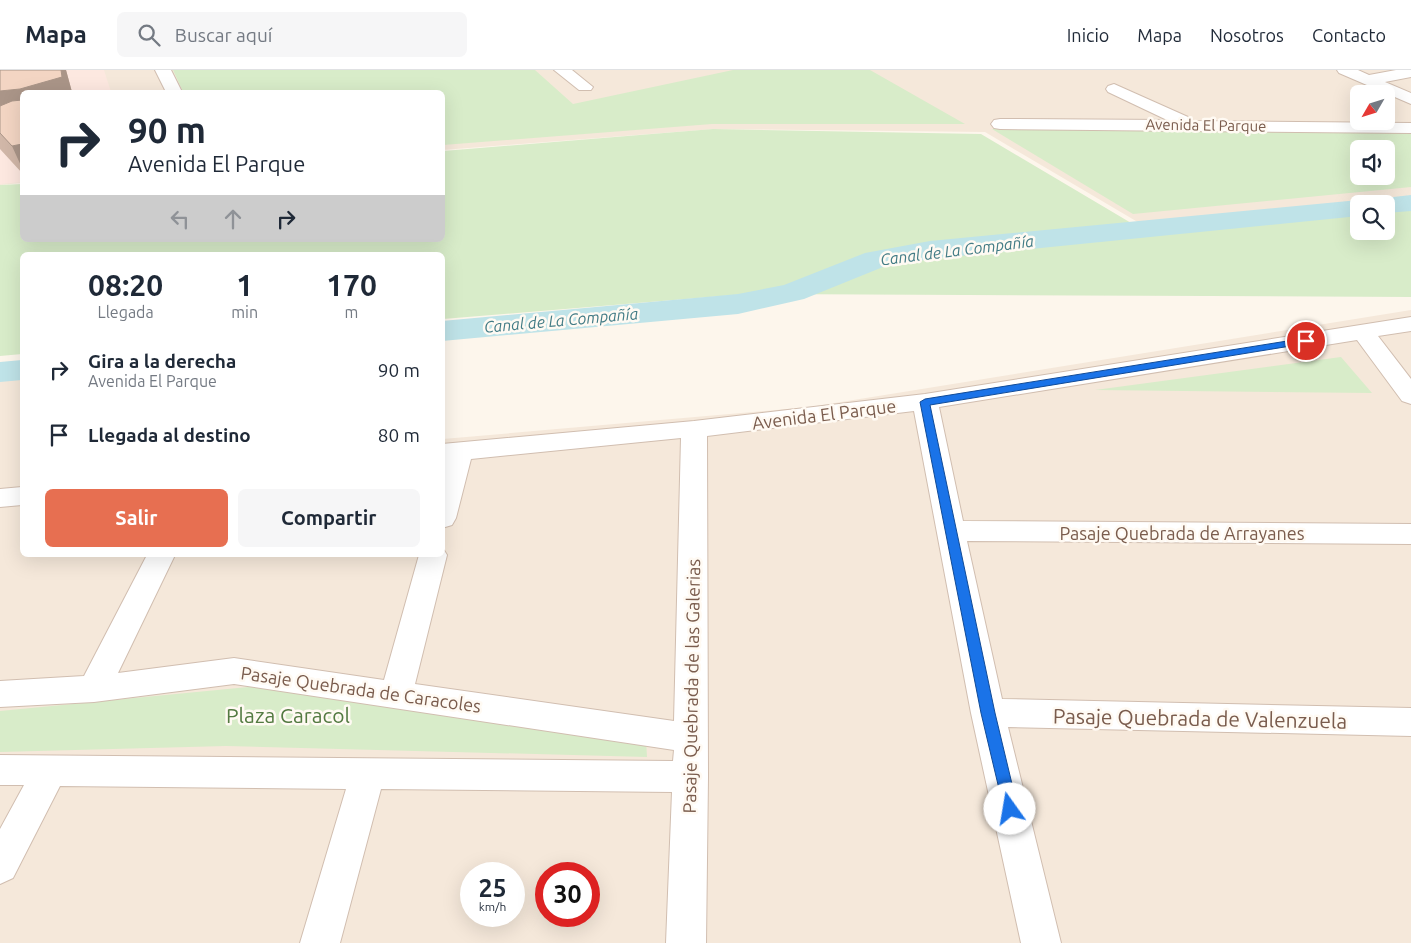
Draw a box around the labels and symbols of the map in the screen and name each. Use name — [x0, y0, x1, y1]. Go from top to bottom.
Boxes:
north arrow — [1350, 85, 1395, 130]
street label: Avenida El Parque — [1145, 115, 1267, 135]
water label: Canal de La Compañía — [879, 232, 1035, 268]
water label: Canal de La Compañía — [483, 304, 639, 336]
pin — [1285, 320, 1327, 362]
street label: Avenida El Parque — [751, 395, 897, 433]
street label: Pasaje Quebrada de Arrayanes — [1059, 523, 1305, 544]
street label: Pasaje Quebrada de las Galerias — [679, 558, 704, 814]
street label: Pasaje Quebrada de Caracoles — [240, 662, 483, 717]
park label: Plaza Caracol — [226, 703, 350, 727]
street label: Pasaje Quebrada de Valenzuela — [1053, 703, 1347, 733]
position arrow — [983, 782, 1035, 834]
speed limit sign: 30 — [535, 862, 600, 927]

